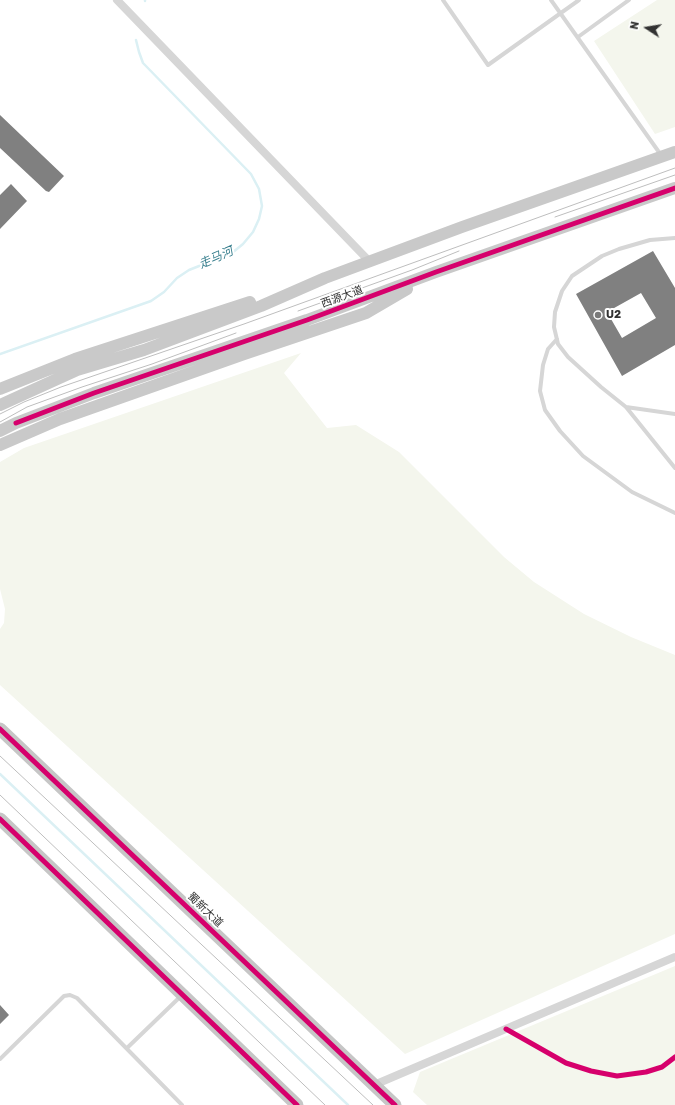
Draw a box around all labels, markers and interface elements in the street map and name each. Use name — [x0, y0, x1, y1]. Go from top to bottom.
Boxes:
north arrow — [627, 8, 667, 48]
text: N — [628, 20, 642, 31]
water label: 走马河 — [197, 244, 235, 272]
street label: 西源大道 — [319, 283, 365, 311]
place label: U2 — [606, 308, 621, 322]
marker: U2 — [593, 310, 603, 320]
street label: 蜀新大道 — [185, 890, 225, 930]

